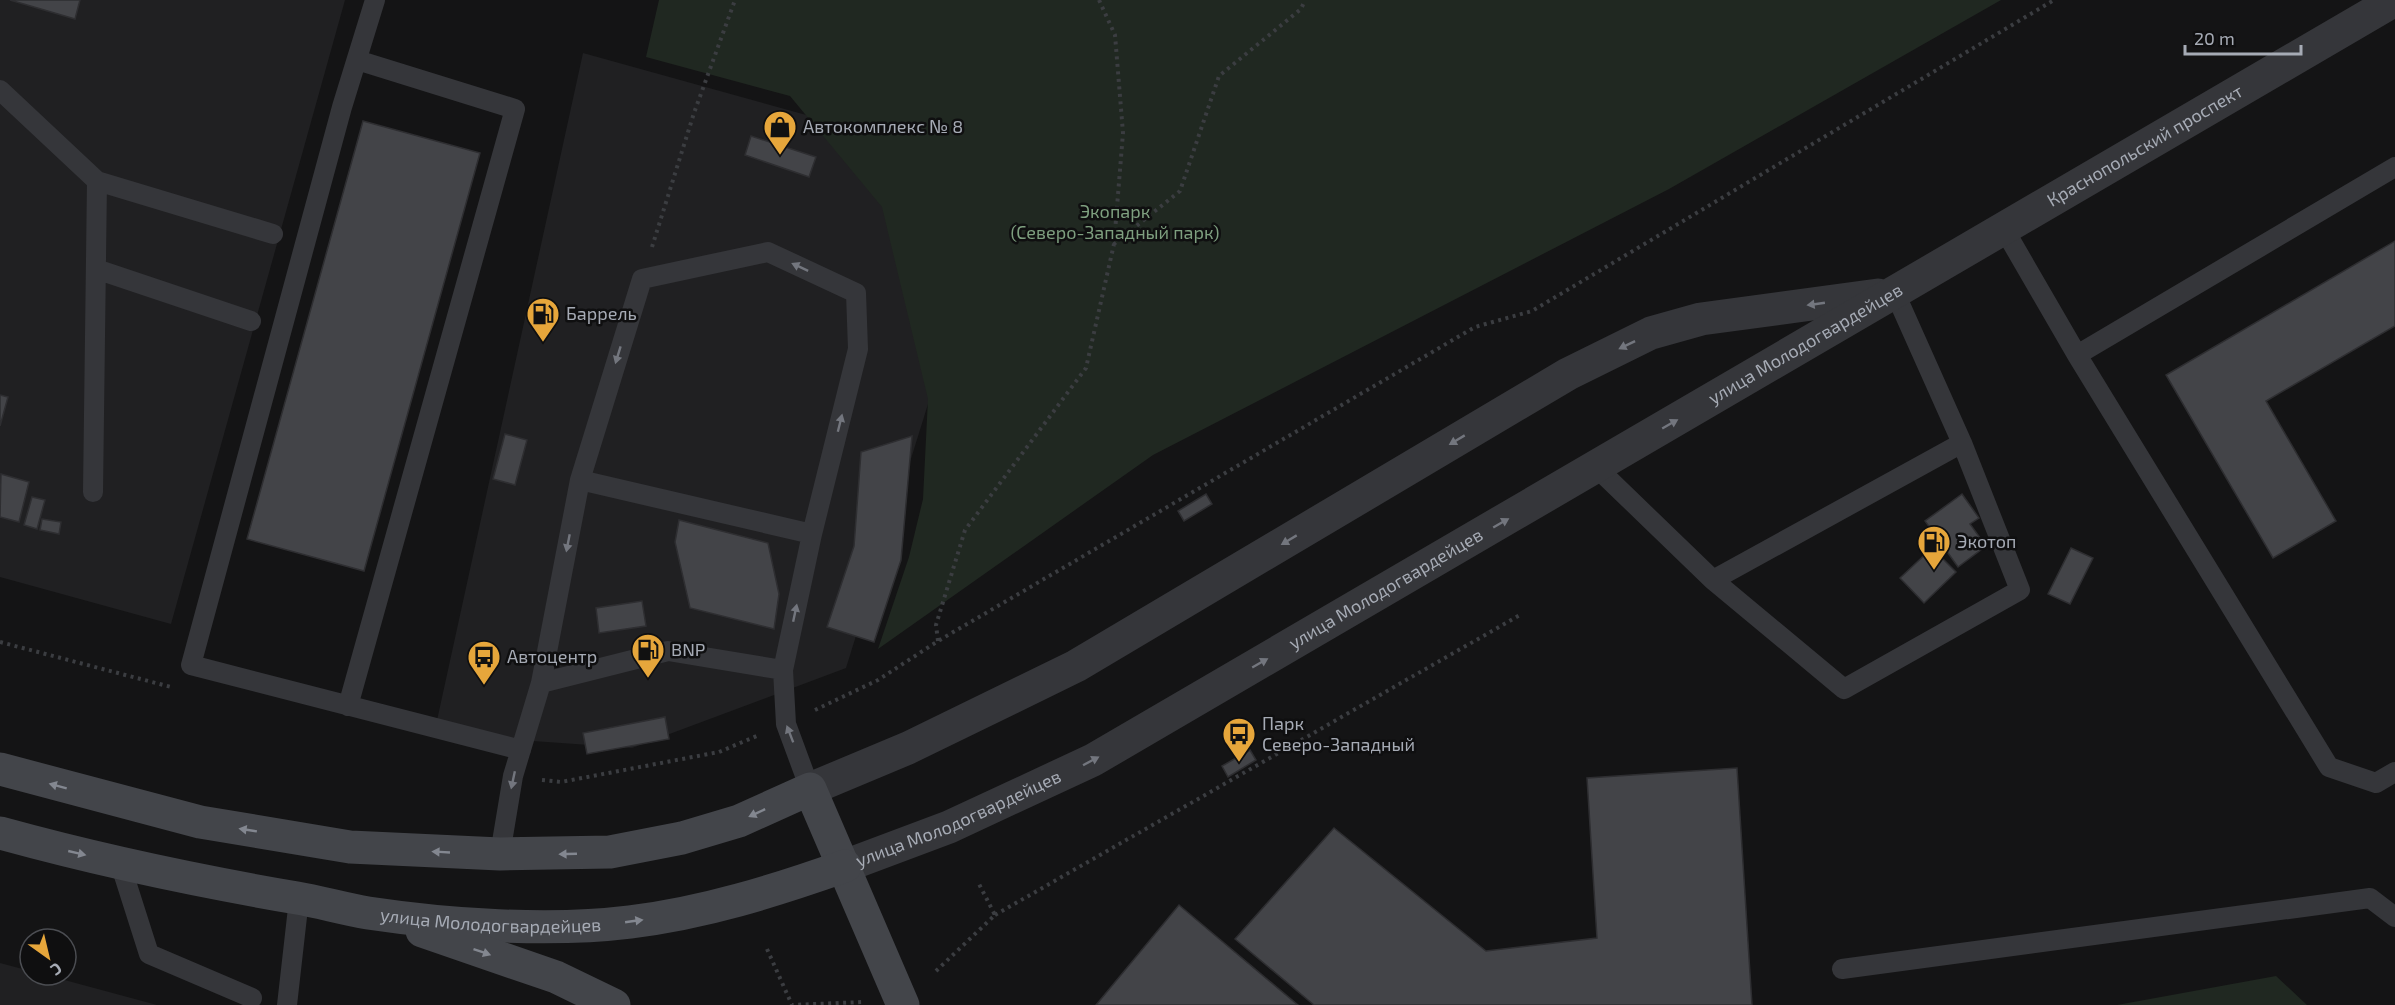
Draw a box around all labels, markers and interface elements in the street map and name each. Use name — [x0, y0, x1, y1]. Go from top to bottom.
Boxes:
scale bar — [2185, 18, 2300, 56]
text: 20 m — [2194, 27, 2235, 49]
street label: Краснопольский проспект — [2043, 79, 2247, 211]
shop icon: Автокомплекс № 8 — [762, 109, 798, 156]
place label: Автокомплекс № 8 — [803, 115, 963, 137]
park label: Экопарк (Северо-Западный парк) — [1011, 200, 1219, 243]
one-way arrow — [792, 262, 809, 271]
street label: улица Молодогвардейцев — [1704, 278, 1906, 408]
fuel station icon: Баррель — [525, 296, 561, 343]
one-way arrow — [1806, 299, 1825, 308]
place label: Баррель — [566, 302, 637, 324]
one-way arrow — [1618, 340, 1635, 350]
one-way arrow — [613, 346, 622, 364]
one-way arrow — [835, 414, 845, 433]
one-way arrow — [1662, 419, 1678, 430]
one-way arrow — [1449, 435, 1465, 446]
one-way arrow — [1493, 517, 1509, 528]
street label: улица Молодогвардейцев — [1284, 523, 1486, 653]
fuel station icon: Экотоп — [1916, 524, 1952, 571]
place label: Экотоп — [1957, 530, 2016, 552]
one-way arrow — [563, 534, 572, 553]
one-way arrow — [1281, 535, 1297, 546]
one-way arrow — [791, 603, 800, 622]
fuel station icon: BNP — [630, 632, 666, 679]
place label: BNP — [671, 638, 705, 660]
bus stop icon: Автоцентр — [466, 639, 502, 686]
place label: Автоцентр — [507, 645, 597, 667]
one-way arrow — [1252, 657, 1268, 668]
place label: Парк Северо-Западный — [1262, 712, 1415, 755]
bus stop icon: Парк Северо-Западный — [1221, 716, 1257, 763]
one-way arrow — [784, 725, 794, 743]
one-way arrow — [1083, 756, 1100, 766]
street label: улица Молодогвардейцев — [852, 764, 1064, 871]
one-way arrow — [508, 770, 517, 789]
one-way arrow — [49, 781, 67, 791]
one-way arrow — [748, 808, 765, 817]
one-way arrow — [238, 826, 257, 835]
one-way arrow — [432, 847, 451, 856]
one-way arrow — [68, 848, 86, 858]
one-way arrow — [558, 849, 577, 859]
street label: улица Молодогвардейцев — [379, 903, 602, 937]
one-way arrow — [625, 916, 644, 925]
north arrow — [18, 927, 78, 987]
one-way arrow — [473, 947, 491, 957]
text: С — [47, 959, 66, 980]

